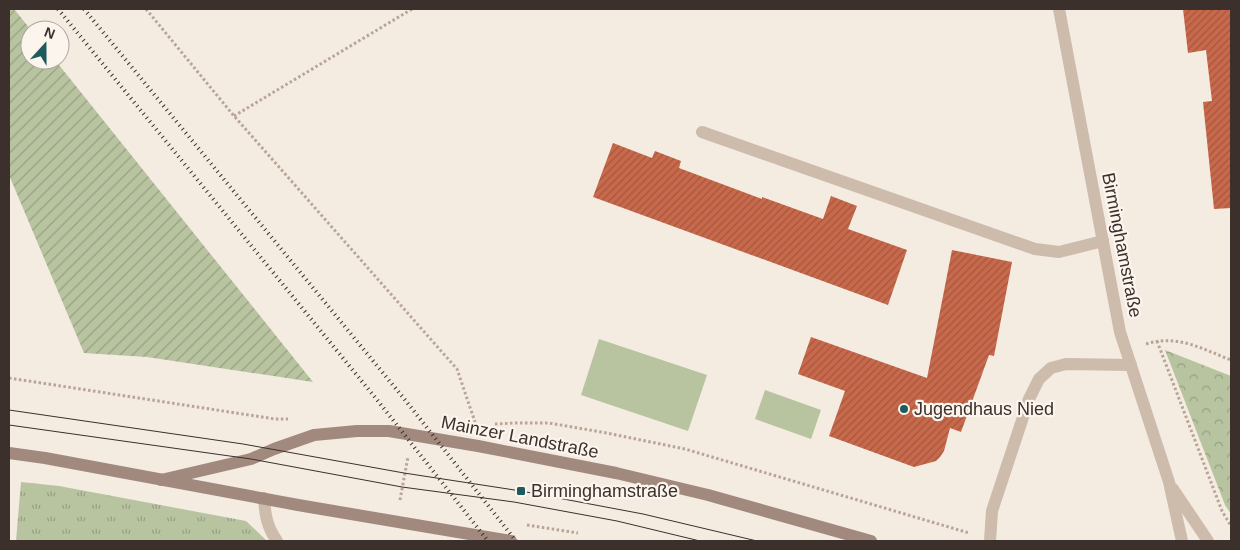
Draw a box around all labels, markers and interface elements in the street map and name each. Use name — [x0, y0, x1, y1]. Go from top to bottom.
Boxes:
north arrow — [20, 20, 70, 70]
text: N — [42, 24, 57, 42]
street label: Birminghamstraße — [1098, 171, 1146, 319]
place label: Jugendhaus Nied — [914, 399, 1054, 419]
marker: Jugendhaus Nied — [898, 403, 910, 415]
street label: Mainzer Landstraße — [440, 412, 600, 462]
place label: Birminghamstraße — [531, 481, 678, 501]
marker: Birminghamstraße — [515, 485, 527, 497]

